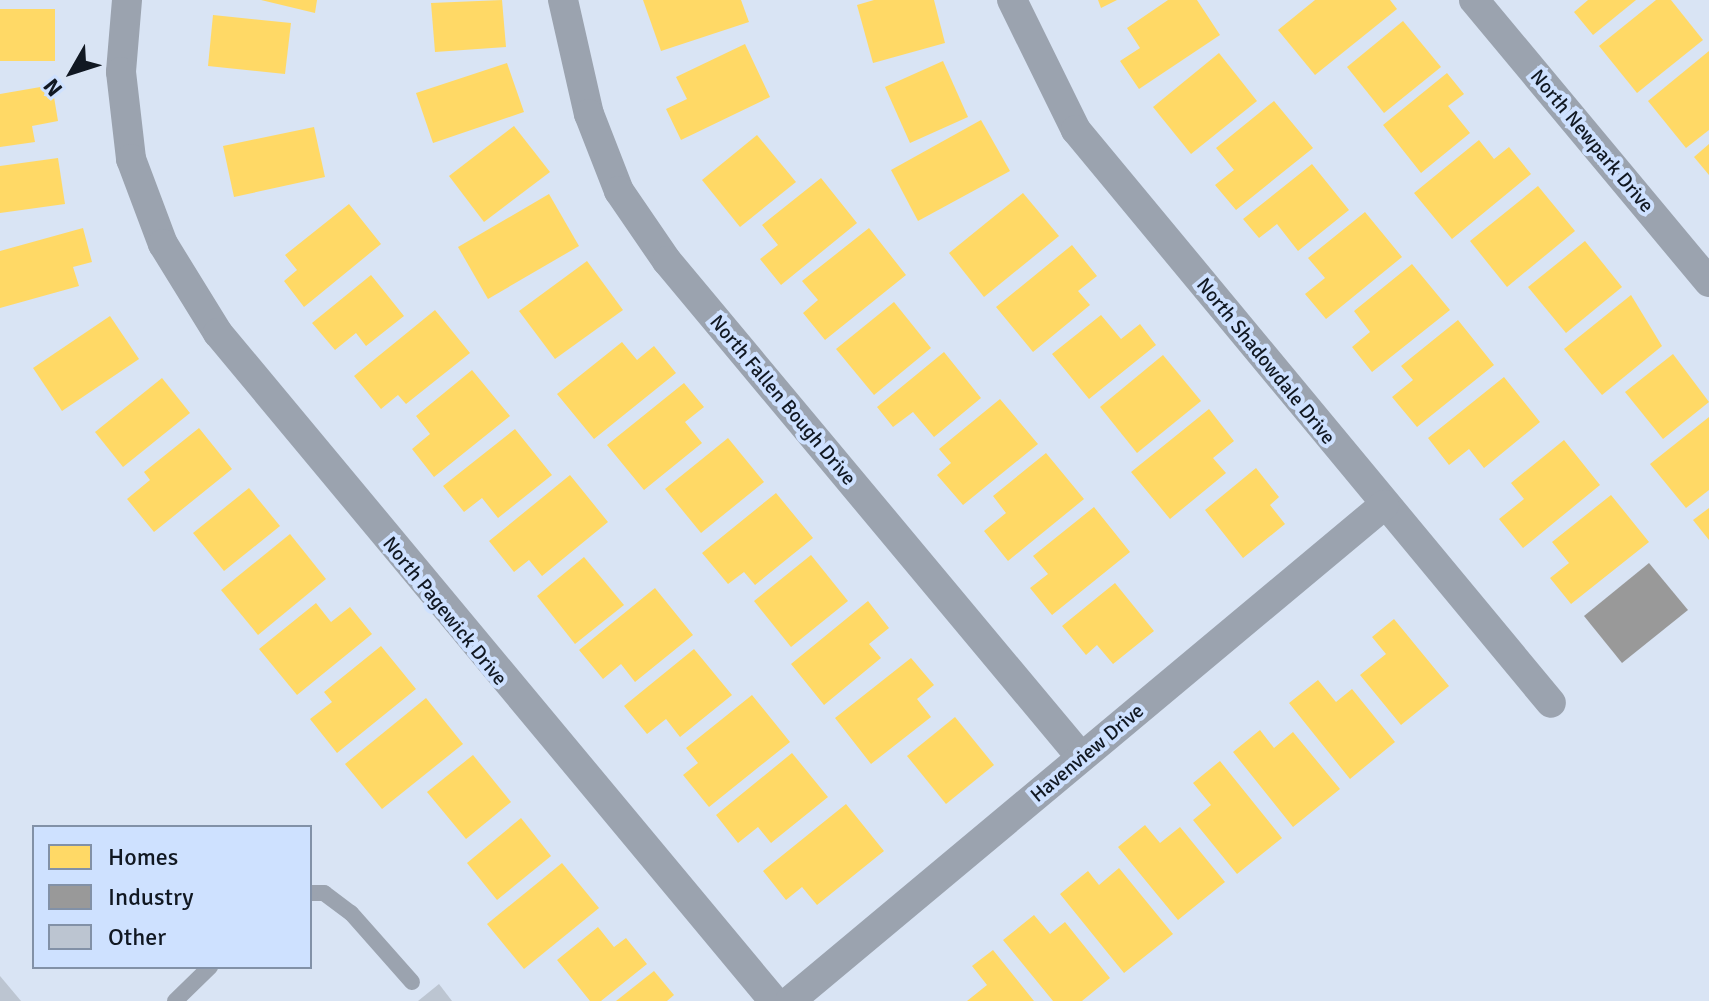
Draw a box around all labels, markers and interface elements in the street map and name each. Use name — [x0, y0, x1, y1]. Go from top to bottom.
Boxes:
north arrow — [32, 32, 112, 112]
street label: North Newpark Drive — [1525, 65, 1659, 217]
text: N — [38, 73, 68, 102]
street label: North Shadowdale Drive — [1192, 273, 1340, 449]
street label: North Fallen Bough Drive — [705, 310, 861, 490]
street label: North Pagewick Drive — [378, 532, 512, 690]
street label: Havenview Drive — [1026, 699, 1148, 807]
legend — [32, 825, 312, 969]
text: Homes — [108, 842, 178, 872]
text: Industry — [108, 882, 194, 912]
text: Other — [108, 922, 166, 952]

